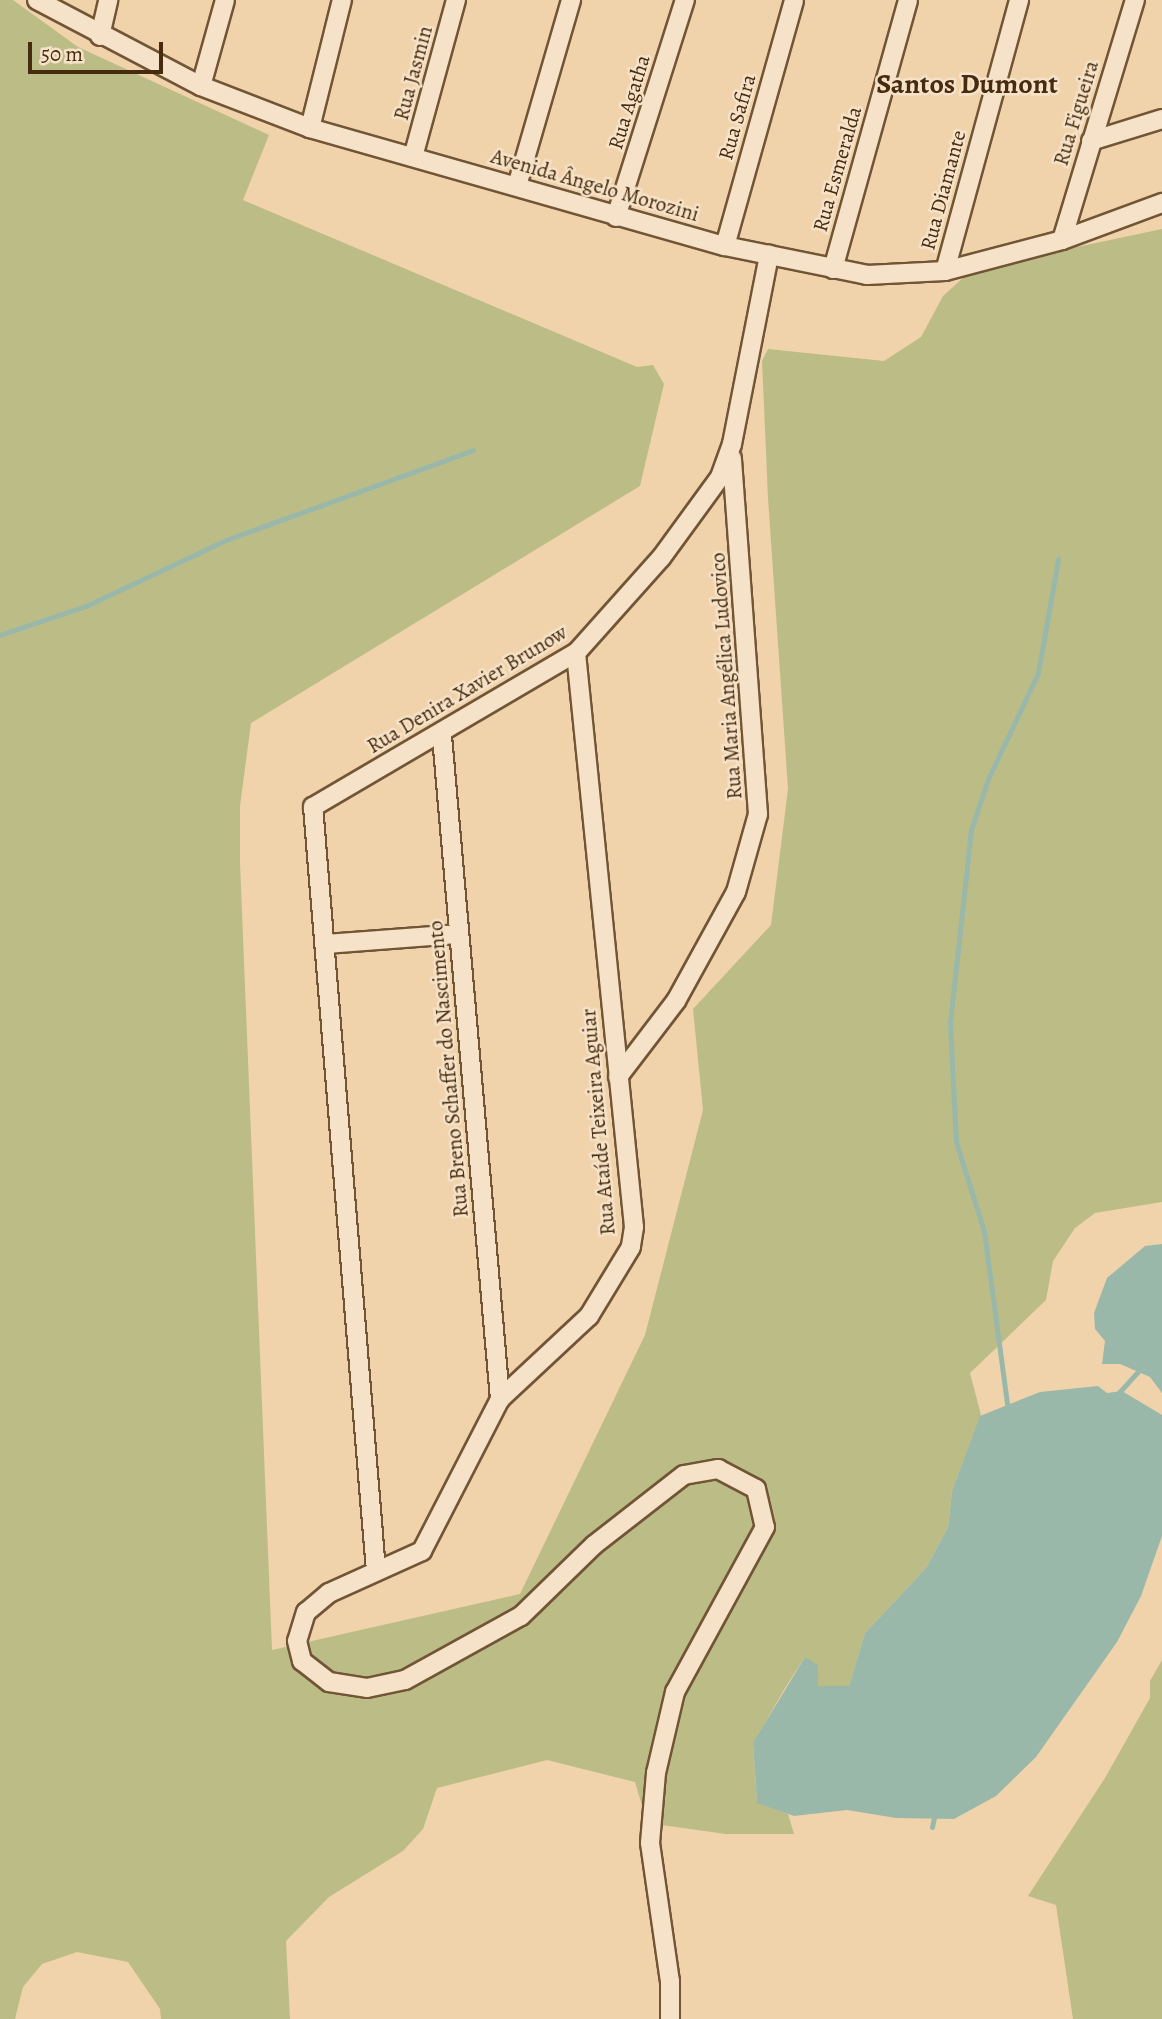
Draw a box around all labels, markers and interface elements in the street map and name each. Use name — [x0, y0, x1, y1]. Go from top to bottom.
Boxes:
street label: Rua Jasmin — [388, 23, 438, 123]
scale bar — [32, 28, 166, 72]
text: 50 m — [41, 40, 83, 68]
street label: Rua Agatha — [603, 52, 655, 152]
street label: Rua Figueira — [1048, 57, 1104, 169]
district label: Santos Dumont — [876, 67, 1058, 101]
street label: Rua Safira — [713, 71, 761, 163]
street label: Rua Esmeralda — [807, 104, 867, 234]
street label: Rua Diamante — [915, 127, 971, 253]
street label: Avenida Ângelo Morozini — [488, 143, 702, 227]
street label: Rua Maria Angélica Ludovico — [705, 552, 747, 800]
street label: Rua Denira Xavier Brunow — [362, 619, 572, 759]
street label: Rua Breno Schaffer do Nascimento — [422, 920, 474, 1218]
street label: Rua Ataíde Teixeira Aguiar — [576, 1008, 620, 1236]

